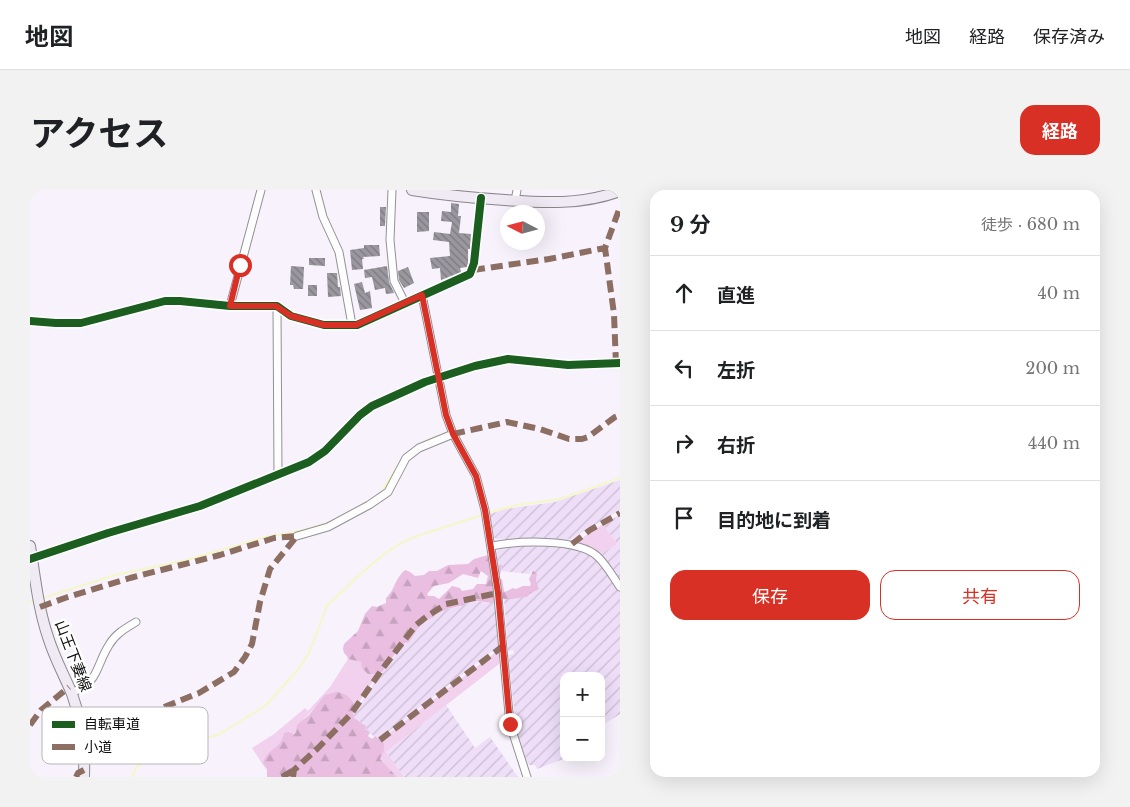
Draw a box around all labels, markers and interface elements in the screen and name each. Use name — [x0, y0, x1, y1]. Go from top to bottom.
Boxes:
text: 地図 — [25, 22, 73, 51]
text: 地図 — [905, 26, 941, 48]
text: 経路 — [969, 26, 1005, 48]
text: 保存済み — [1033, 26, 1105, 48]
button: 経路 — [1020, 105, 1100, 155]
text: アクセス — [30, 112, 168, 155]
north arrow — [500, 205, 545, 250]
text: 9 分 — [670, 212, 711, 238]
text: 徒歩 · 680 m — [981, 214, 1080, 234]
route start — [229, 254, 252, 277]
icon: ahead — [670, 279, 698, 307]
text: 40 m — [1037, 283, 1080, 303]
text: 直進 — [717, 284, 755, 307]
icon: left — [670, 354, 698, 382]
text: 200 m — [1026, 358, 1080, 378]
text: 左折 — [717, 359, 755, 382]
icon: right — [670, 429, 698, 457]
text: 440 m — [1028, 433, 1080, 453]
text: 右折 — [717, 434, 755, 457]
icon: arrive — [670, 504, 698, 532]
text: 目的地に到着 — [717, 509, 831, 532]
button: 保存 — [670, 570, 870, 620]
button: 共有 — [880, 570, 1080, 620]
street label: 山王下妻線 — [51, 617, 96, 694]
map controls — [560, 672, 605, 762]
button: + — [560, 672, 605, 717]
legend — [42, 707, 208, 764]
route end — [499, 713, 522, 736]
text: 自転車道 — [84, 715, 140, 733]
button: − — [560, 717, 605, 762]
text: 小道 — [84, 738, 112, 756]

